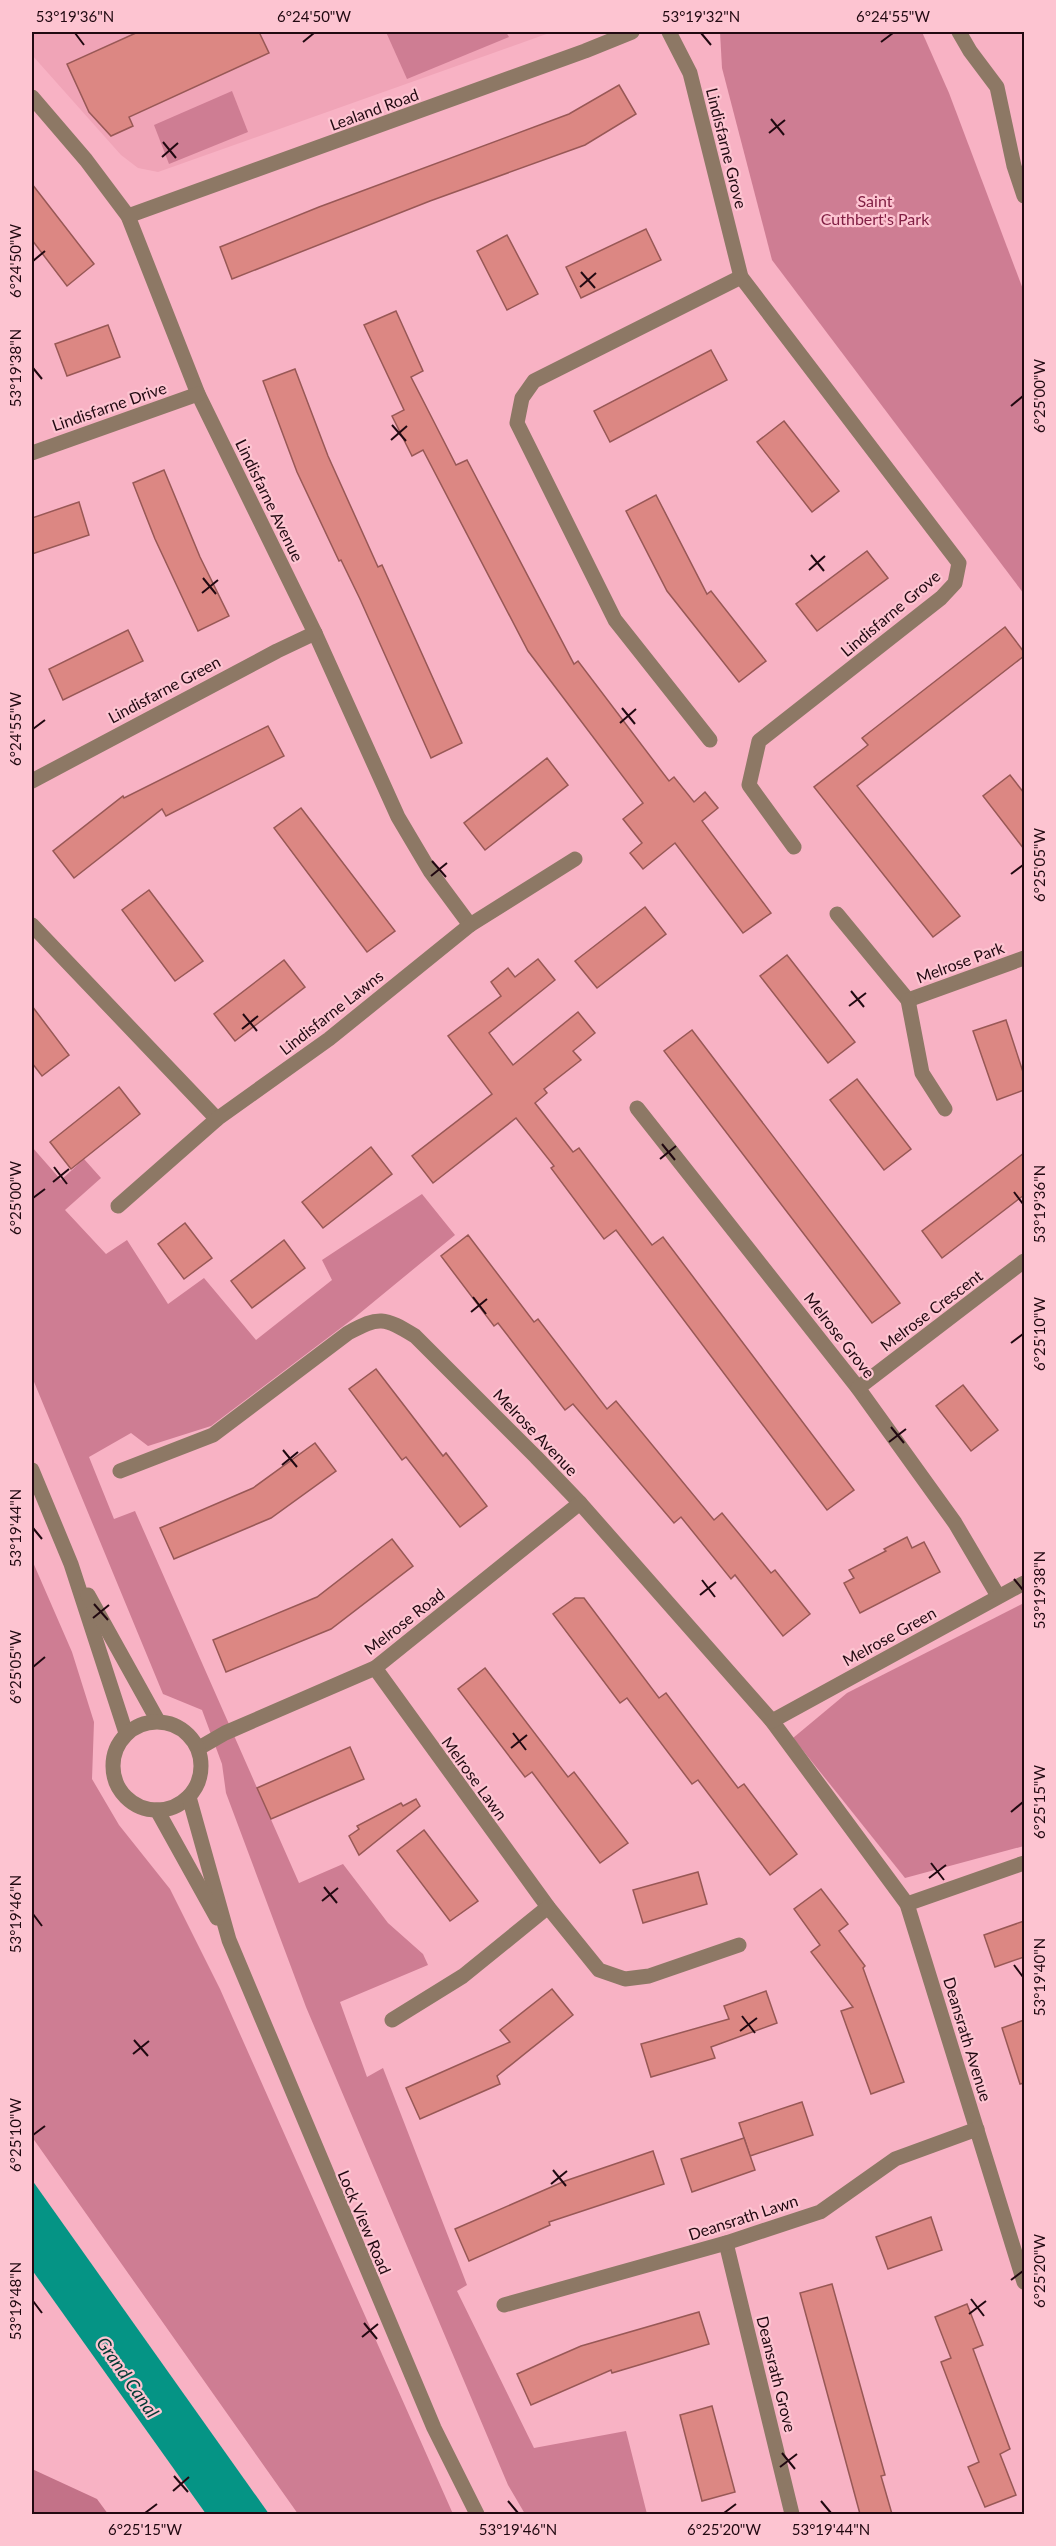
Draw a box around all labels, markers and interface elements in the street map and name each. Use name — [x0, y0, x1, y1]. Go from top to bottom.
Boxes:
text: 53°19'36"N — [36, 7, 114, 25]
text: 6°24'50"W — [277, 7, 351, 25]
text: 53°19'32"N — [662, 7, 740, 25]
text: 6°24'55"W — [856, 7, 930, 25]
street label: Lealand Road — [327, 84, 421, 134]
street label: Lindisfarne Grove — [703, 86, 751, 210]
park label: Saint Cuthbert's Park — [821, 191, 930, 228]
text: 6°24'50"W — [6, 224, 24, 298]
text: 53°19'38"N — [6, 329, 24, 407]
text: 6°25'00"W — [1030, 359, 1048, 433]
street label: Lindisfarne Drive — [49, 378, 169, 434]
street label: Lindisfarne Avenue — [232, 436, 308, 564]
street label: Lindisfarne Grove — [836, 566, 944, 660]
street label: Lindisfarne Green — [105, 651, 223, 727]
text: 6°24'55"W — [6, 692, 24, 766]
text: 6°25'05"W — [1030, 828, 1048, 902]
street label: Melrose Park — [913, 937, 1007, 987]
street label: Lindisfarne Lawns — [275, 966, 387, 1058]
text: 6°25'00"W — [6, 1161, 24, 1235]
text: 53°19'36"N — [1030, 1165, 1048, 1243]
street label: Melrose Crescent — [876, 1265, 986, 1355]
street label: Melrose Grove — [801, 1288, 879, 1382]
text: 6°25'10"W — [1030, 1297, 1048, 1371]
street label: Melrose Avenue — [490, 1385, 582, 1479]
text: 53°19'44"N — [6, 1489, 24, 1567]
text: 53°19'38"N — [1030, 1551, 1048, 1629]
street label: Melrose Road — [360, 1584, 448, 1658]
street label: Melrose Green — [839, 1603, 939, 1669]
text: 6°25'05"W — [6, 1630, 24, 1704]
street label: Melrose Lawn — [438, 1733, 512, 1823]
text: 6°25'15"W — [1030, 1765, 1048, 1839]
text: 53°19'46"N — [6, 1875, 24, 1953]
text: 53°19'40"N — [1030, 1938, 1048, 2016]
street label: Deansrath Avenue — [940, 1975, 996, 2103]
text: 6°25'10"W — [6, 2098, 24, 2172]
street label: Lock View Road — [335, 2167, 395, 2277]
street label: Deansrath Lawn — [686, 2190, 800, 2244]
text: 6°25'20"W — [1030, 2234, 1048, 2308]
text: 53°19'48"N — [6, 2262, 24, 2340]
street label: Deansrath Grove — [753, 2314, 801, 2434]
water label: Grand Canal — [92, 2332, 164, 2422]
text: 6°25'15"W — [108, 2520, 182, 2538]
text: 53°19'46"N — [479, 2520, 557, 2538]
text: 6°25'20"W — [687, 2520, 761, 2538]
text: 53°19'44"N — [792, 2520, 870, 2538]

